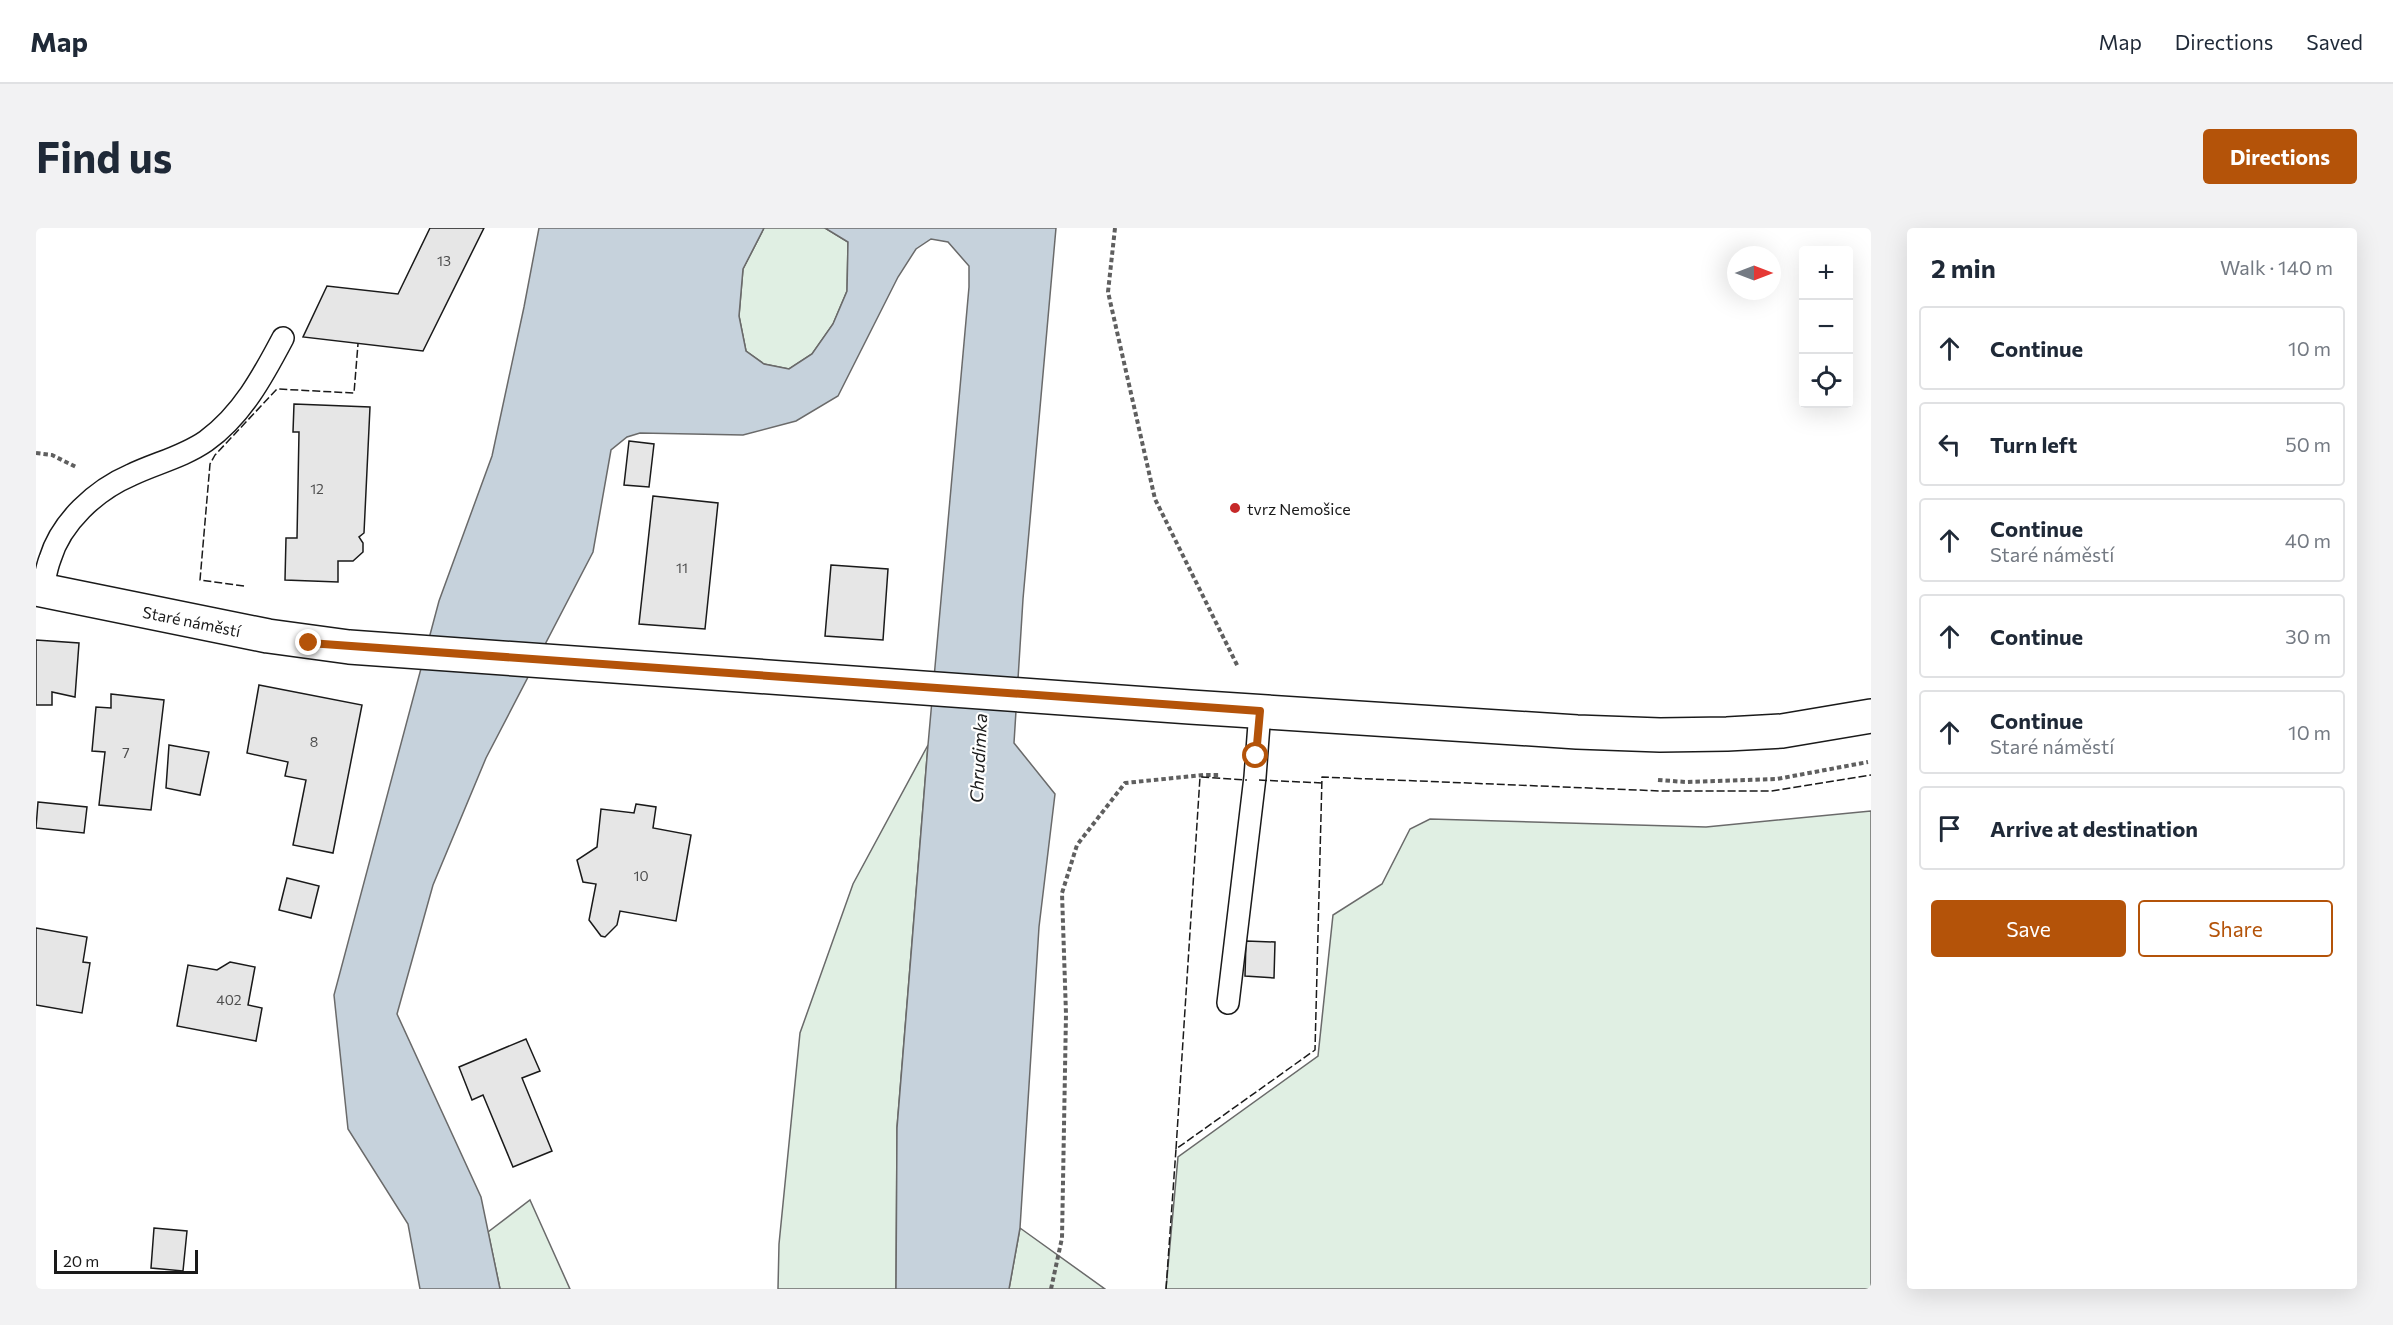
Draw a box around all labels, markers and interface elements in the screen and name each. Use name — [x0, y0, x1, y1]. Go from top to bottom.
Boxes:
text: Map — [30, 24, 88, 58]
text: Map — [2099, 29, 2142, 54]
text: Directions — [2175, 29, 2273, 54]
text: Saved — [2306, 29, 2363, 54]
button: Directions — [2203, 129, 2357, 184]
text: Find us — [36, 130, 172, 182]
north arrow — [1727, 246, 1781, 300]
map controls — [1799, 246, 1853, 408]
button: + — [1799, 246, 1853, 300]
house number: 13 — [437, 252, 451, 269]
text: 2 min — [1931, 252, 1996, 283]
text: Walk · 140 m — [2220, 255, 2333, 279]
button: − — [1799, 300, 1853, 354]
icon: ahead — [1933, 332, 1966, 365]
text: Continue — [1990, 335, 2083, 362]
text: 10 m — [2288, 336, 2331, 360]
button: locate — [1799, 354, 1853, 408]
icon: left — [1933, 428, 1966, 461]
text: Turn left — [1990, 431, 2077, 458]
text: 50 m — [2285, 432, 2331, 456]
house number: 12 — [310, 480, 324, 497]
place label: tvrz Nemošice — [1247, 499, 1351, 518]
marker: tvrz Nemošice — [1228, 501, 1242, 515]
text: Continue — [1990, 515, 2083, 542]
icon: ahead — [1933, 524, 1966, 557]
text: 40 m — [2285, 528, 2331, 552]
text: Staré náměstí — [1990, 542, 2114, 566]
house number: 11 — [676, 559, 688, 576]
street label: Staré náměstí — [141, 601, 243, 640]
icon: ahead — [1933, 620, 1966, 653]
text: Continue — [1990, 623, 2083, 650]
text: 30 m — [2285, 624, 2331, 648]
route end — [295, 629, 321, 655]
text: Continue — [1990, 707, 2083, 734]
water label: Chrudimka — [965, 713, 991, 803]
icon: ahead — [1933, 716, 1966, 749]
text: 10 m — [2288, 720, 2331, 744]
house number: 8 — [310, 733, 318, 750]
text: Staré náměstí — [1990, 734, 2114, 758]
route start — [1242, 742, 1268, 768]
house number: 7 — [122, 744, 130, 761]
icon: arrive — [1933, 812, 1966, 845]
text: Arrive at destination — [1990, 815, 2198, 842]
house number: 10 — [633, 867, 649, 884]
button: Save — [1931, 900, 2126, 957]
button: Share — [2138, 900, 2333, 957]
house number: 402 — [216, 991, 242, 1008]
scale bar — [54, 1247, 198, 1274]
text: 20 m — [63, 1251, 99, 1270]

